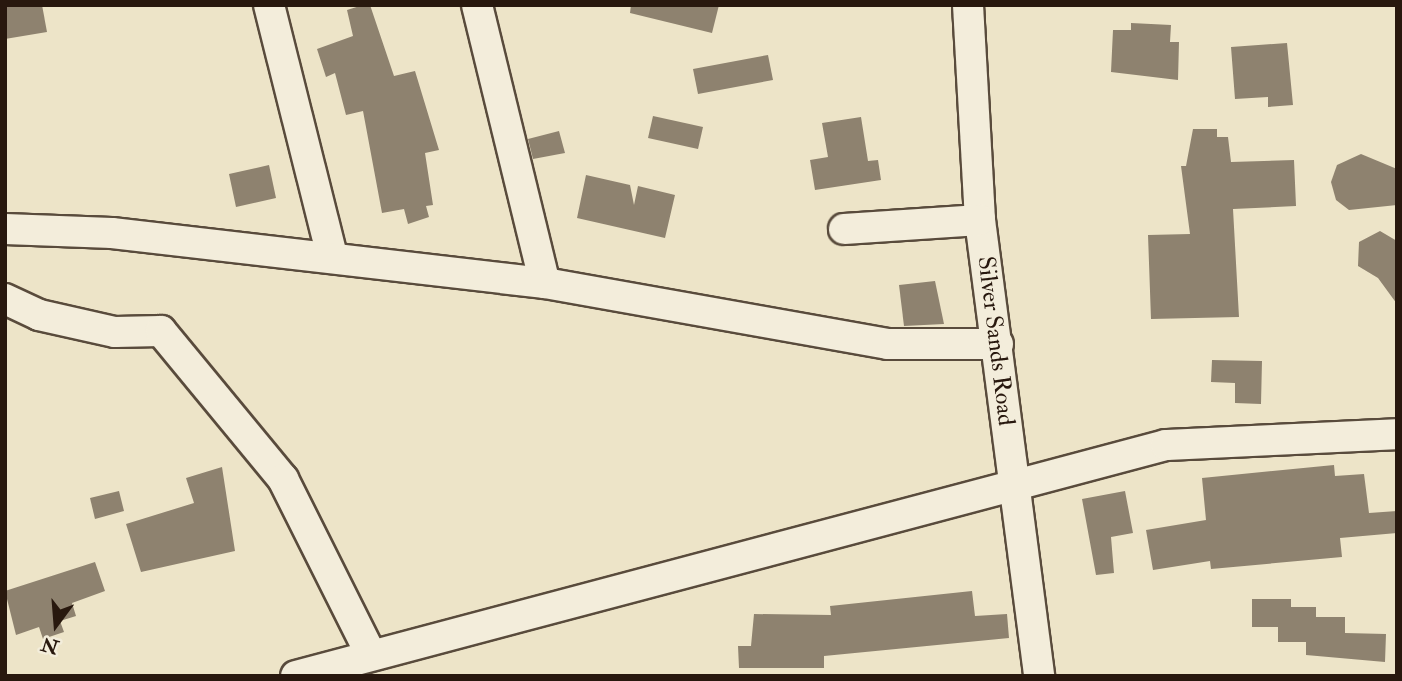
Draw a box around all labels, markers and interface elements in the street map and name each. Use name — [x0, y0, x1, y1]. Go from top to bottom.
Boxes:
street label: Silver Sands Road — [971, 255, 1021, 427]
north arrow — [21, 590, 91, 660]
text: N — [39, 631, 62, 659]

